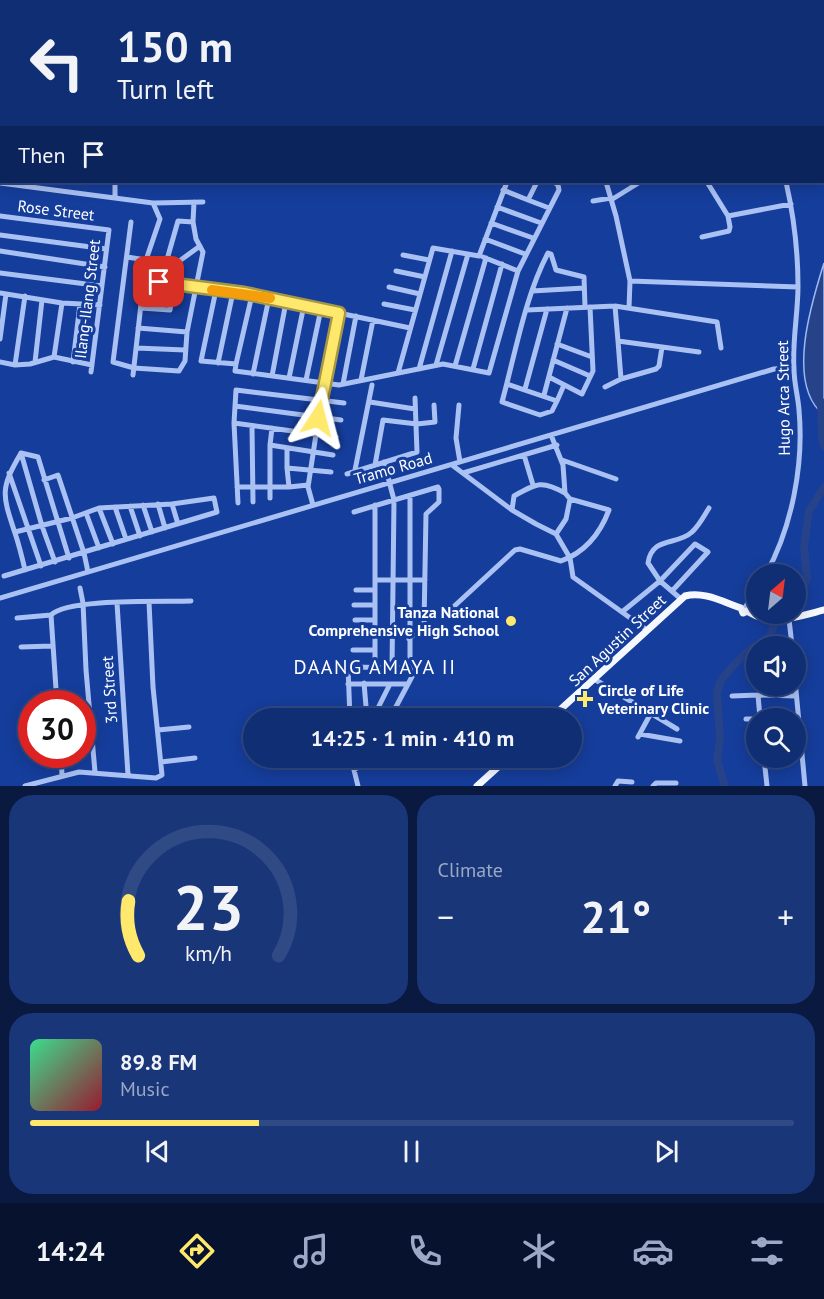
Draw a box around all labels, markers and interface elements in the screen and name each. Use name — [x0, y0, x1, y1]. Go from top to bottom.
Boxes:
text: 150 m — [117, 19, 233, 74]
icon: left — [18, 24, 96, 102]
text: Turn left — [117, 72, 214, 106]
icon: arrive — [77, 138, 110, 171]
text: Then — [18, 141, 65, 169]
street label: Rose Street — [16, 195, 96, 225]
street label: Ilang-Ilang Street — [70, 238, 104, 360]
pin — [133, 256, 184, 307]
icon: arrive — [142, 265, 175, 298]
street label: Hugo Arca Street — [772, 340, 794, 456]
position arrow — [286, 386, 350, 450]
street label: Tramo Road — [352, 447, 434, 489]
north arrow — [746, 564, 806, 624]
map controls — [746, 564, 806, 768]
street label: San Agustin Street — [564, 589, 670, 690]
place label: Tanza National Comprehensive High School — [308, 602, 499, 640]
marker: Tanza National Comprehensive High School — [504, 614, 518, 628]
button: sound — [746, 636, 806, 696]
district label: DAANG AMAYA II — [294, 654, 456, 680]
street label: 3rd Street — [97, 655, 121, 725]
place label: Circle of Life Veterinary Clinic — [597, 680, 709, 718]
speed limit sign: 30 — [18, 690, 96, 768]
marker: Circle of Life Veterinary Clinic — [576, 690, 594, 708]
button: search — [746, 708, 806, 768]
text: 14:25 · 1 min · 410 m — [311, 724, 514, 752]
text: Climate — [438, 857, 503, 883]
text: 23 — [173, 866, 244, 947]
text: 21° — [580, 887, 651, 945]
text: − — [438, 895, 454, 938]
text: + — [777, 895, 794, 938]
text: km/h — [185, 940, 232, 968]
text: 89.8 FM — [120, 1048, 197, 1076]
text: Music — [120, 1076, 169, 1102]
icon: previous — [141, 1135, 174, 1168]
icon: pause — [395, 1135, 428, 1168]
icon: next — [650, 1135, 683, 1168]
icon: directions — [176, 1230, 218, 1272]
icon: music — [290, 1230, 332, 1272]
icon: phone — [404, 1230, 446, 1272]
icon: climate — [518, 1230, 560, 1272]
icon: car — [632, 1230, 674, 1272]
icon: filters — [746, 1230, 788, 1272]
text: 14:24 — [36, 1234, 104, 1268]

